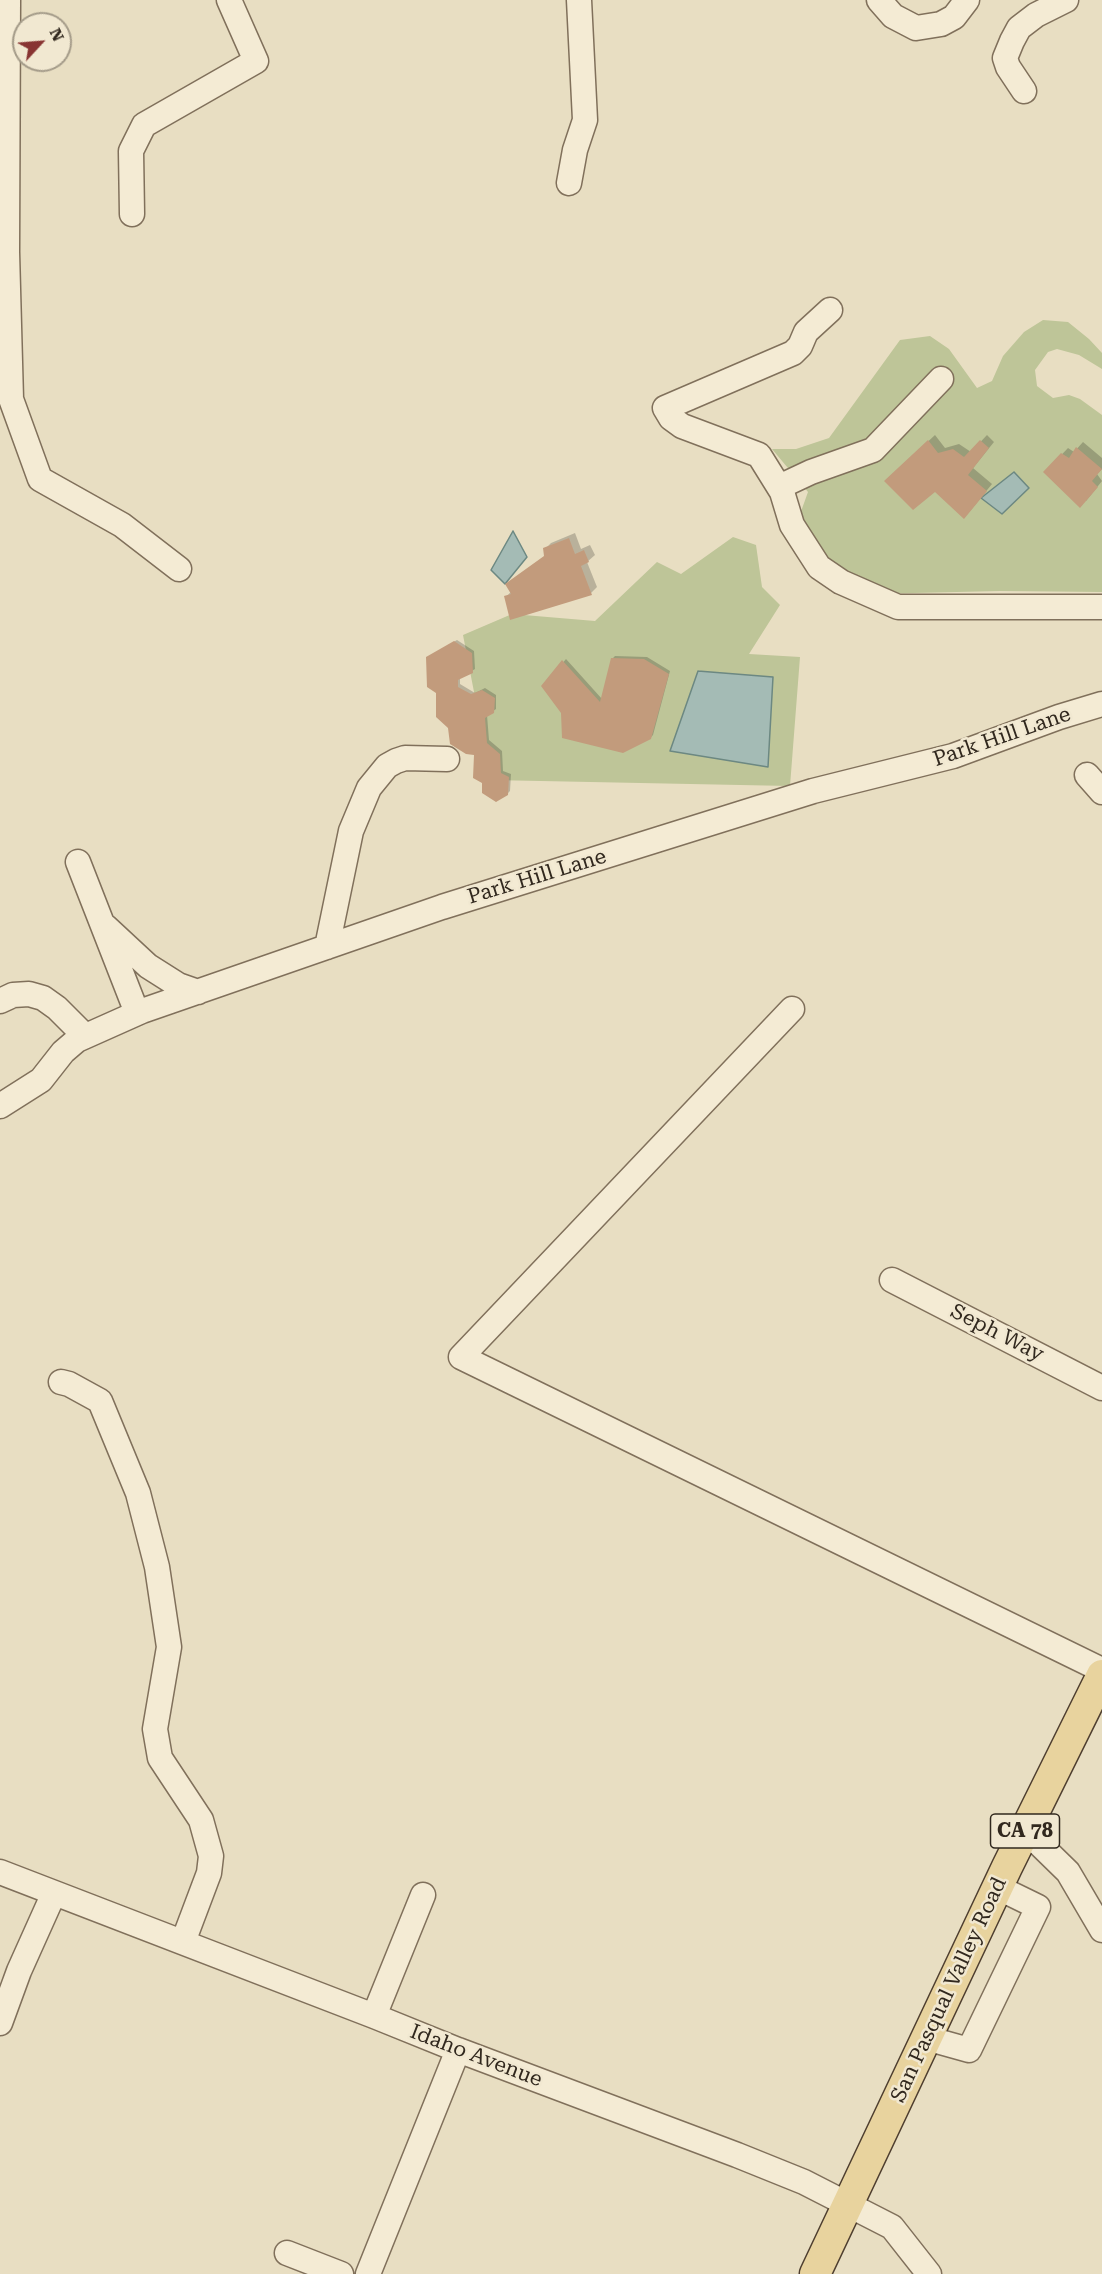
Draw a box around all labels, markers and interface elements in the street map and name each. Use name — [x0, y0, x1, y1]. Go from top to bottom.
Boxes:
north arrow — [12, 12, 72, 72]
text: N — [46, 25, 68, 44]
street label: Park Hill Lane — [930, 702, 1074, 772]
street label: Park Hill Lane — [465, 844, 609, 910]
street label: Seph Way — [946, 1299, 1048, 1367]
road number: CA 78 — [990, 1814, 1060, 1848]
street label: San Pasqual Valley Road — [886, 1873, 1012, 2107]
street label: Idaho Avenue — [406, 2019, 546, 2093]

